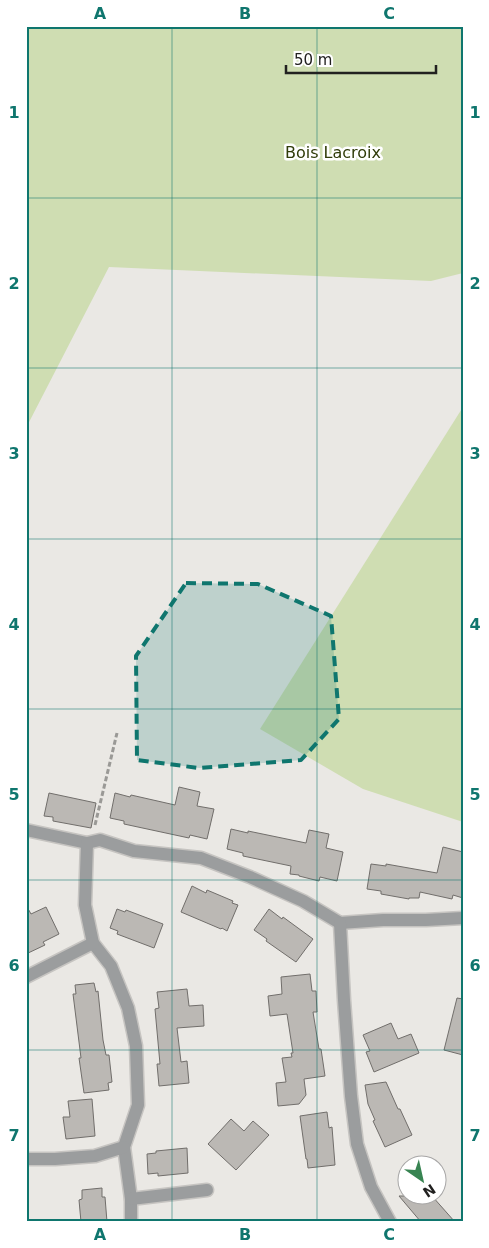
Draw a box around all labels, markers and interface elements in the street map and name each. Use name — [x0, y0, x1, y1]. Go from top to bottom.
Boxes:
text: A — [94, 4, 107, 23]
text: B — [239, 4, 251, 23]
text: C — [383, 4, 395, 23]
scale bar — [286, 42, 436, 74]
text: 50 m — [294, 51, 332, 69]
text: 1 — [8, 103, 20, 122]
text: 1 — [469, 103, 481, 122]
park label: Bois Lacroix — [285, 143, 381, 162]
text: 2 — [8, 274, 20, 293]
text: 2 — [469, 274, 481, 293]
text: 3 — [8, 444, 20, 463]
text: 3 — [469, 444, 481, 463]
text: 4 — [8, 615, 20, 634]
text: 4 — [469, 615, 481, 634]
text: 5 — [8, 785, 20, 804]
text: 5 — [469, 785, 481, 804]
text: 6 — [8, 956, 20, 975]
text: 6 — [469, 956, 481, 975]
text: 7 — [8, 1126, 20, 1145]
text: 7 — [469, 1126, 481, 1145]
north arrow — [396, 1156, 446, 1206]
text: N — [420, 1181, 439, 1201]
text: A — [94, 1225, 107, 1244]
text: B — [239, 1225, 251, 1244]
text: C — [383, 1225, 395, 1244]

